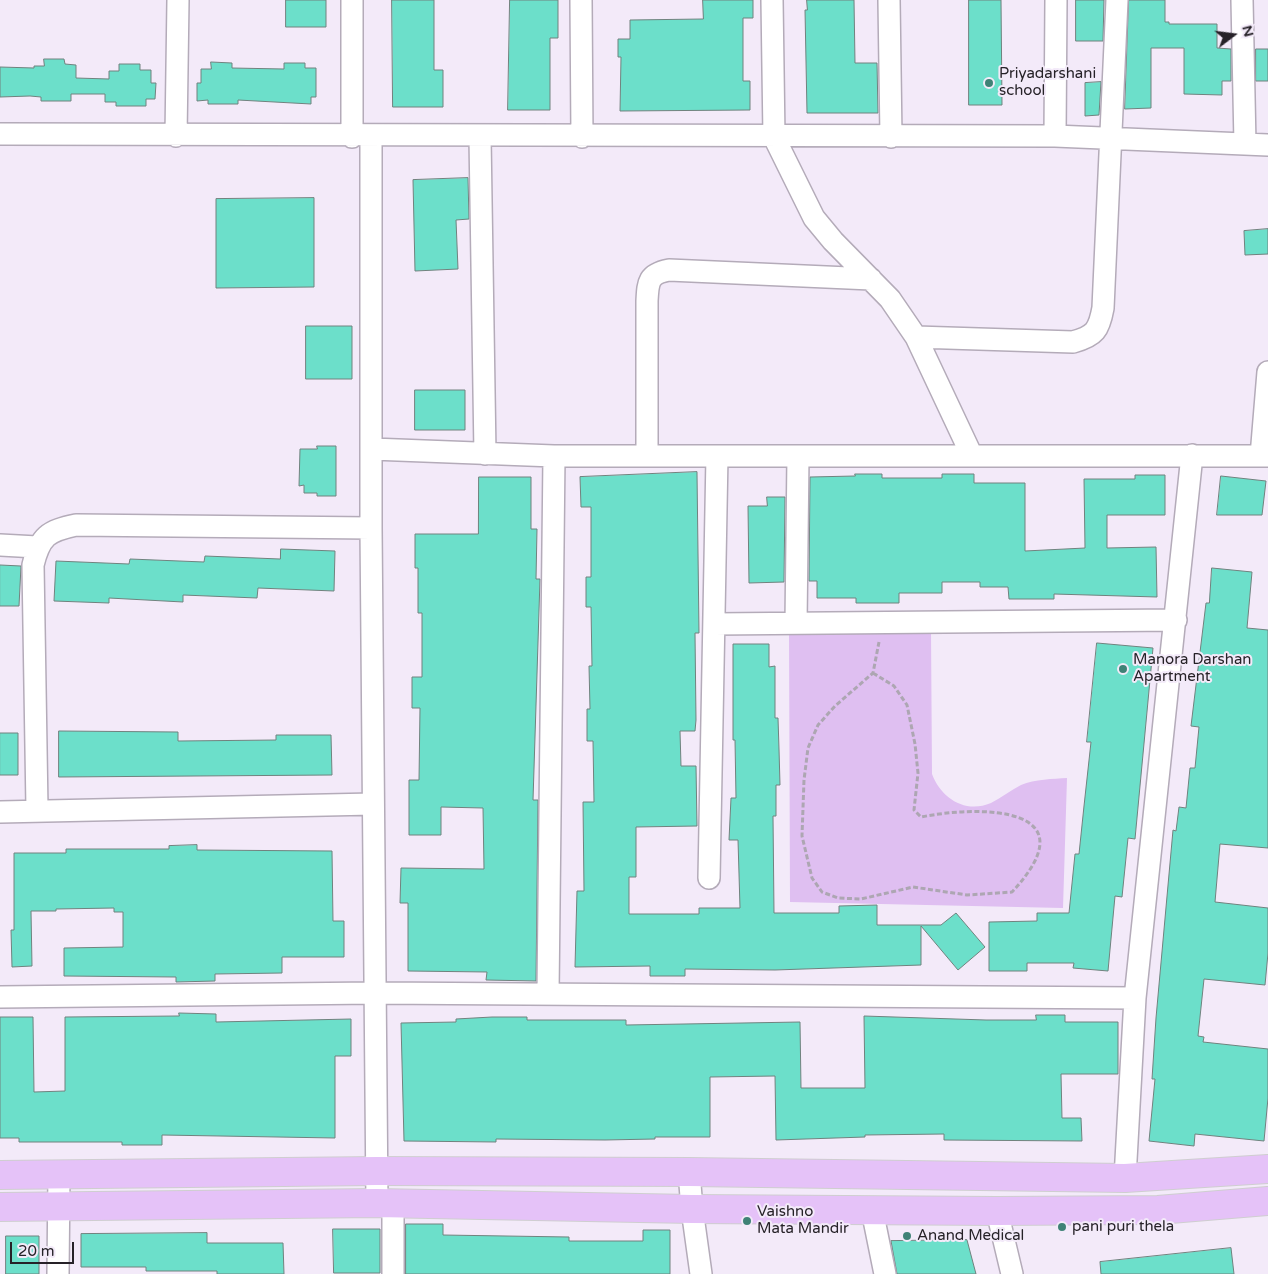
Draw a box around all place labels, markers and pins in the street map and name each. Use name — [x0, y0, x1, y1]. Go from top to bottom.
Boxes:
place label: Priyadarshani school — [999, 65, 1096, 100]
marker: Priyadarshani school — [983, 77, 995, 89]
place label: Manora Darshan Apartment — [1133, 651, 1251, 686]
marker: Manora Darshan Apartment — [1117, 663, 1129, 675]
place label: Vaishno Mata Mandir — [757, 1203, 849, 1238]
marker: Vaishno Mata Mandir — [741, 1215, 753, 1227]
place label: pani puri thela — [1072, 1218, 1174, 1236]
marker: pani puri thela — [1056, 1221, 1068, 1233]
place label: Anand Medical — [917, 1227, 1024, 1245]
marker: Anand Medical — [901, 1230, 913, 1242]

